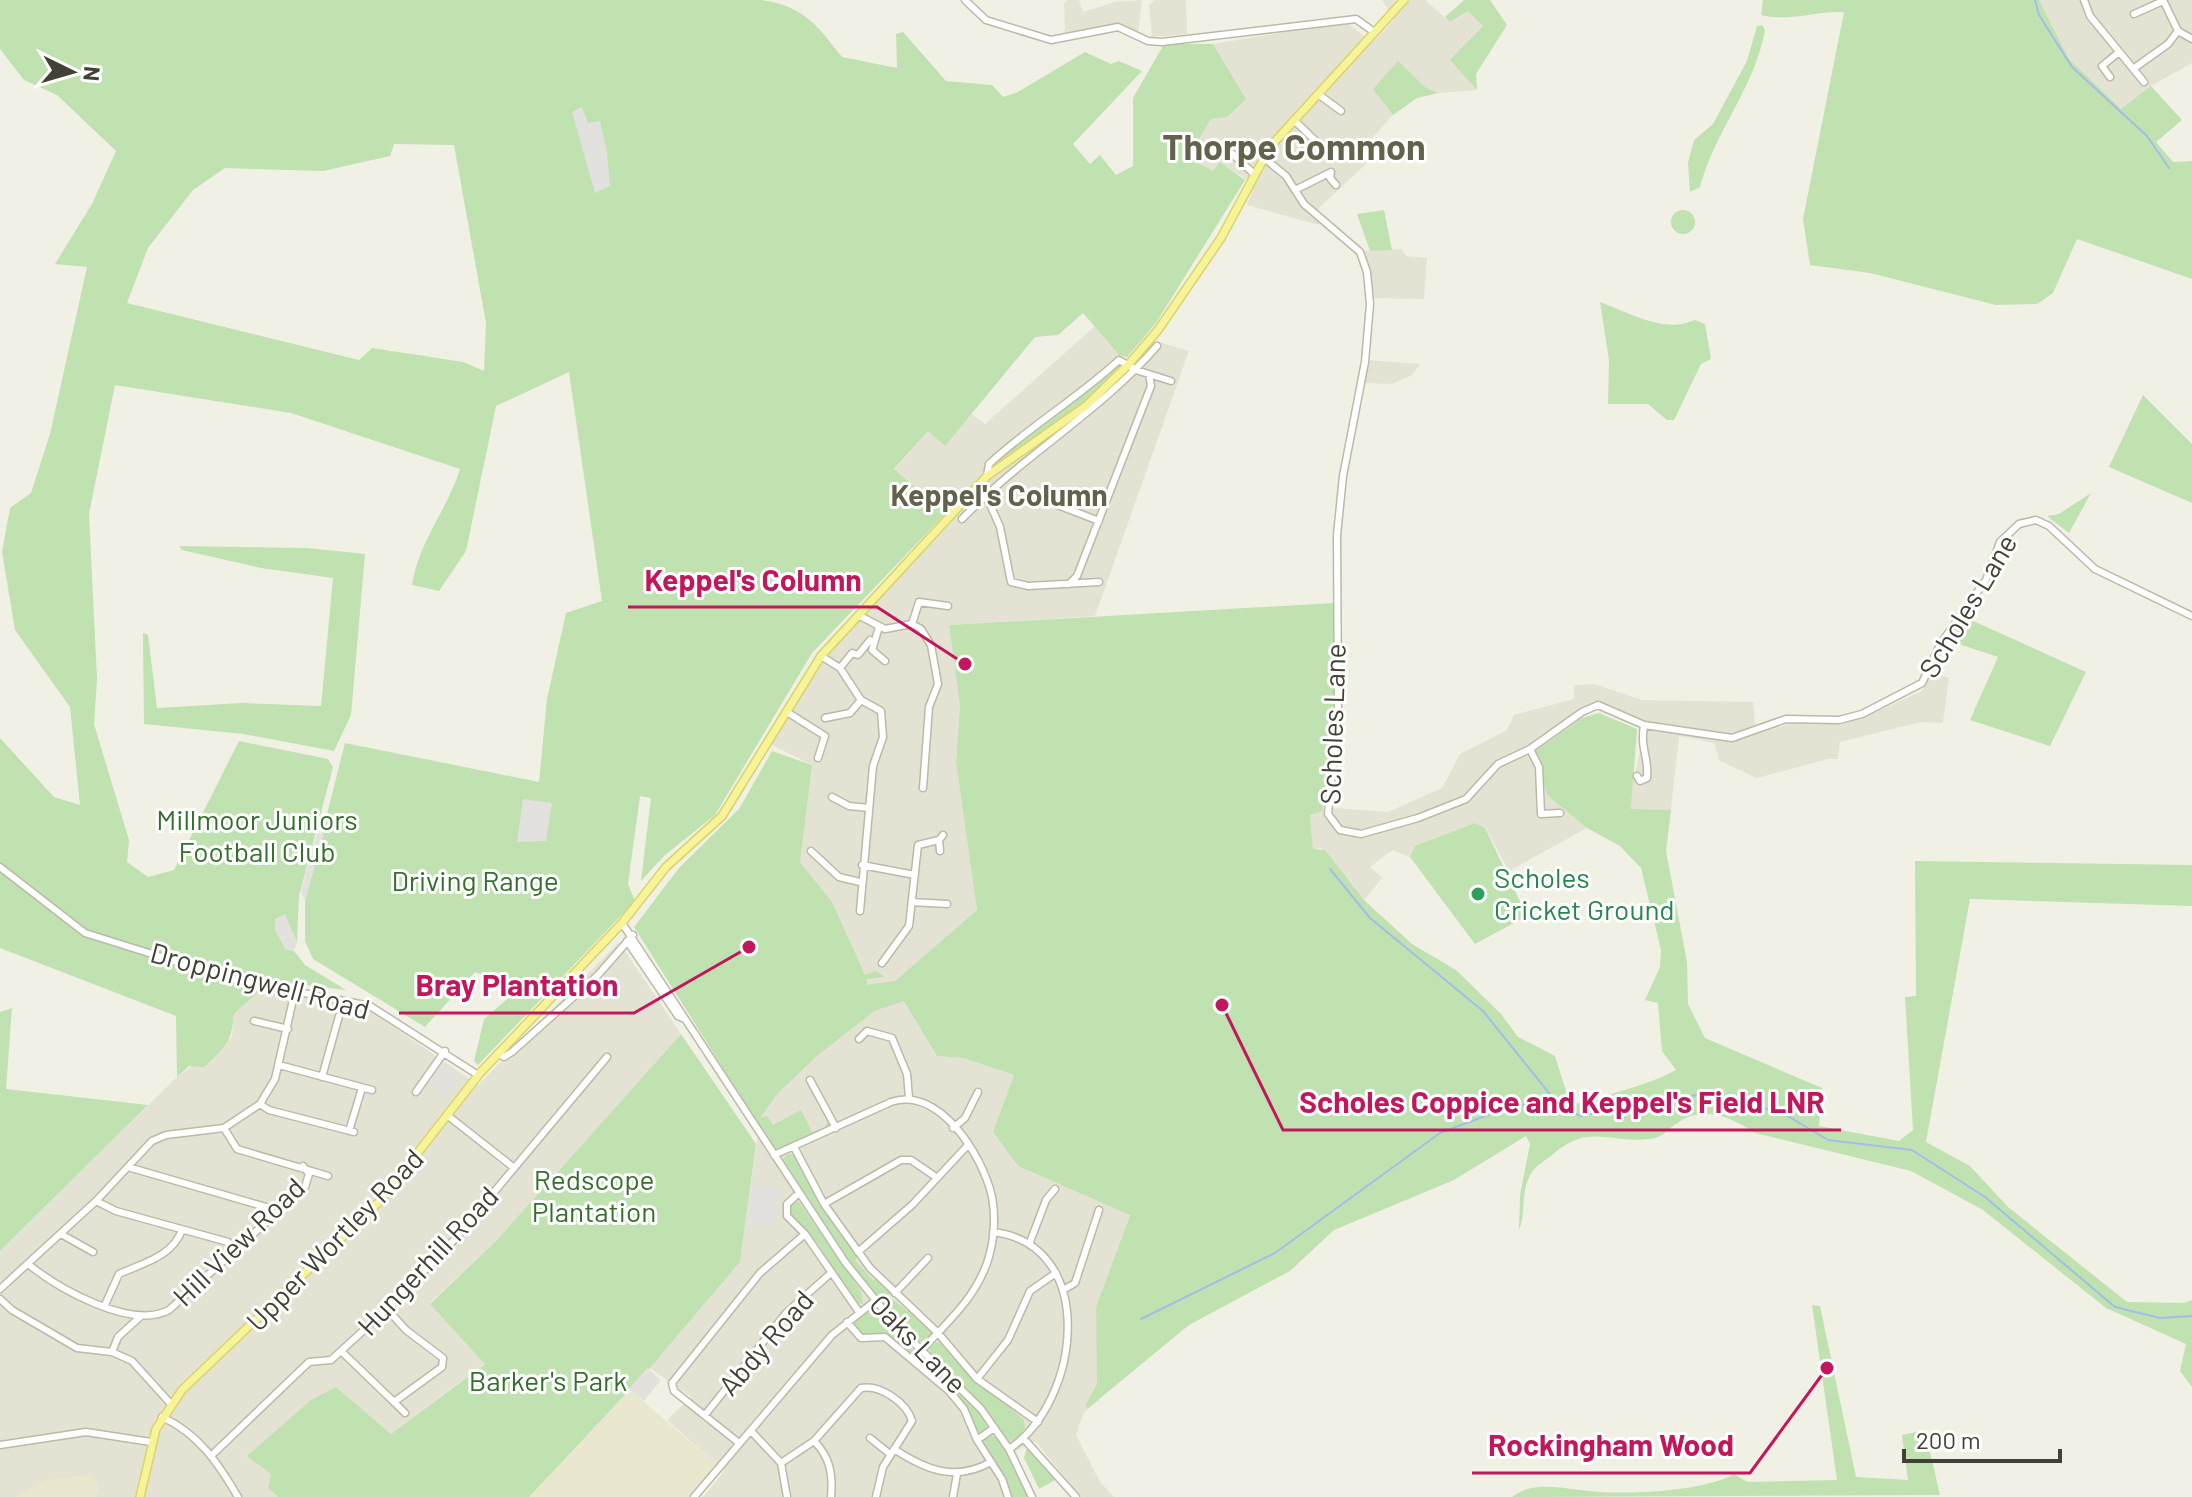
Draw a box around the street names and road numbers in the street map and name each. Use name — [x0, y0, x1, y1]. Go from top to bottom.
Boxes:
street label: Scholes Lane — [1911, 528, 2023, 683]
street label: Scholes Lane — [1312, 643, 1352, 805]
street label: Droppingwell Road — [147, 934, 374, 1026]
street label: Upper Wortley Road — [239, 1141, 430, 1338]
street label: Hill View Road — [165, 1170, 311, 1312]
street label: Hungerhill Road — [350, 1179, 505, 1342]
street label: Abdy Road — [710, 1283, 820, 1402]
street label: Oaks Lane — [863, 1287, 974, 1400]

